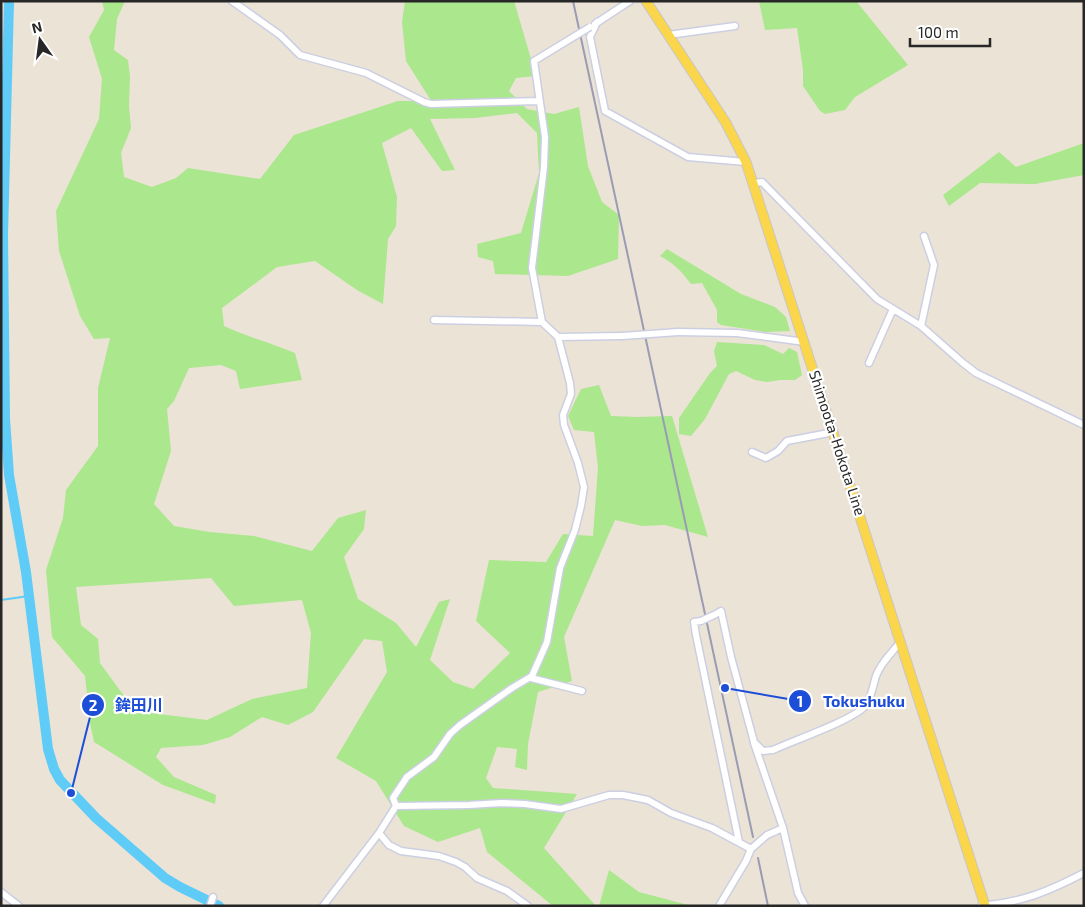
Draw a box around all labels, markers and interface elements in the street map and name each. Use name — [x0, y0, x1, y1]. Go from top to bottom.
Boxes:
north arrow — [15, 15, 65, 65]
scale bar — [910, 15, 990, 47]
text: N — [30, 17, 44, 36]
text: 100 m — [918, 23, 959, 41]
street label: Shimoota-Hokota Line — [806, 368, 870, 518]
callout: Tokushuku — [788, 686, 915, 717]
callout: 鉾田川 — [80, 690, 173, 721]
text: Tokushuku — [823, 691, 905, 710]
text: 1 — [797, 692, 803, 710]
text: 鉾田川 — [115, 695, 163, 714]
text: 2 — [89, 696, 98, 714]

